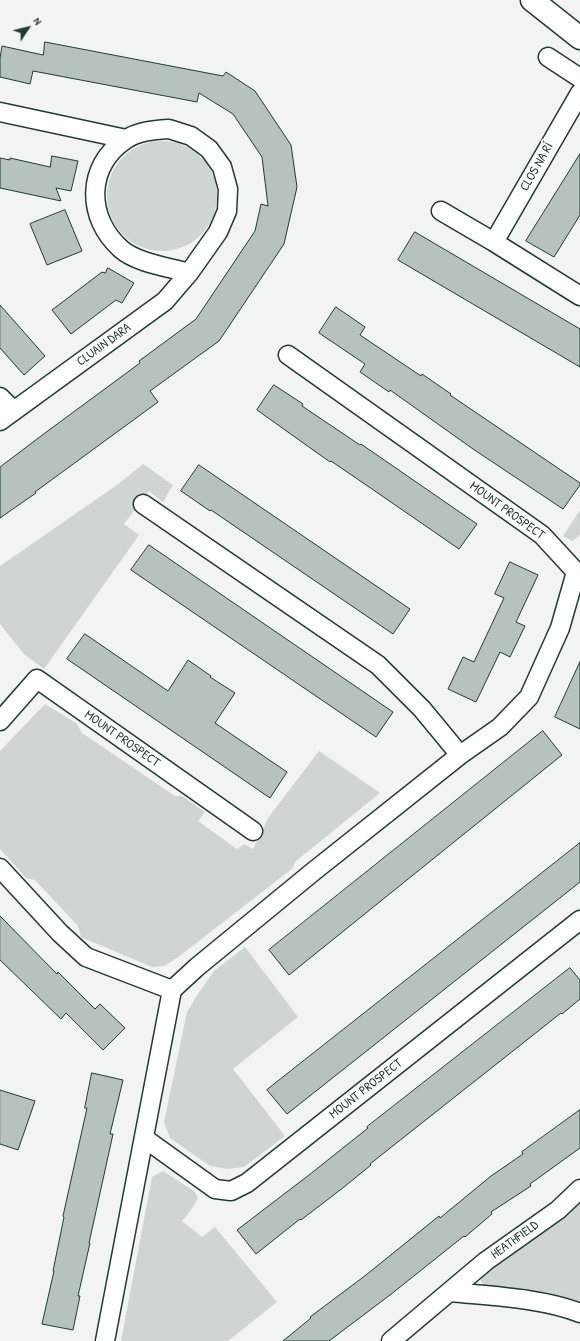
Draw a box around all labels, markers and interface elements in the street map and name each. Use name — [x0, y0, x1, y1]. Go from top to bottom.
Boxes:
north arrow — [8, 8, 48, 48]
text: N — [30, 15, 45, 28]
street label: CLOS NA RÍ — [517, 140, 557, 194]
street label: CLUAIN DARA — [74, 320, 134, 370]
street label: MOUNT PROSPECT — [467, 479, 547, 543]
street label: MOUNT PROSPECT — [81, 707, 163, 771]
street label: MOUNT PROSPECT — [326, 1056, 406, 1122]
street label: HEATHFIELD — [488, 1218, 542, 1262]

